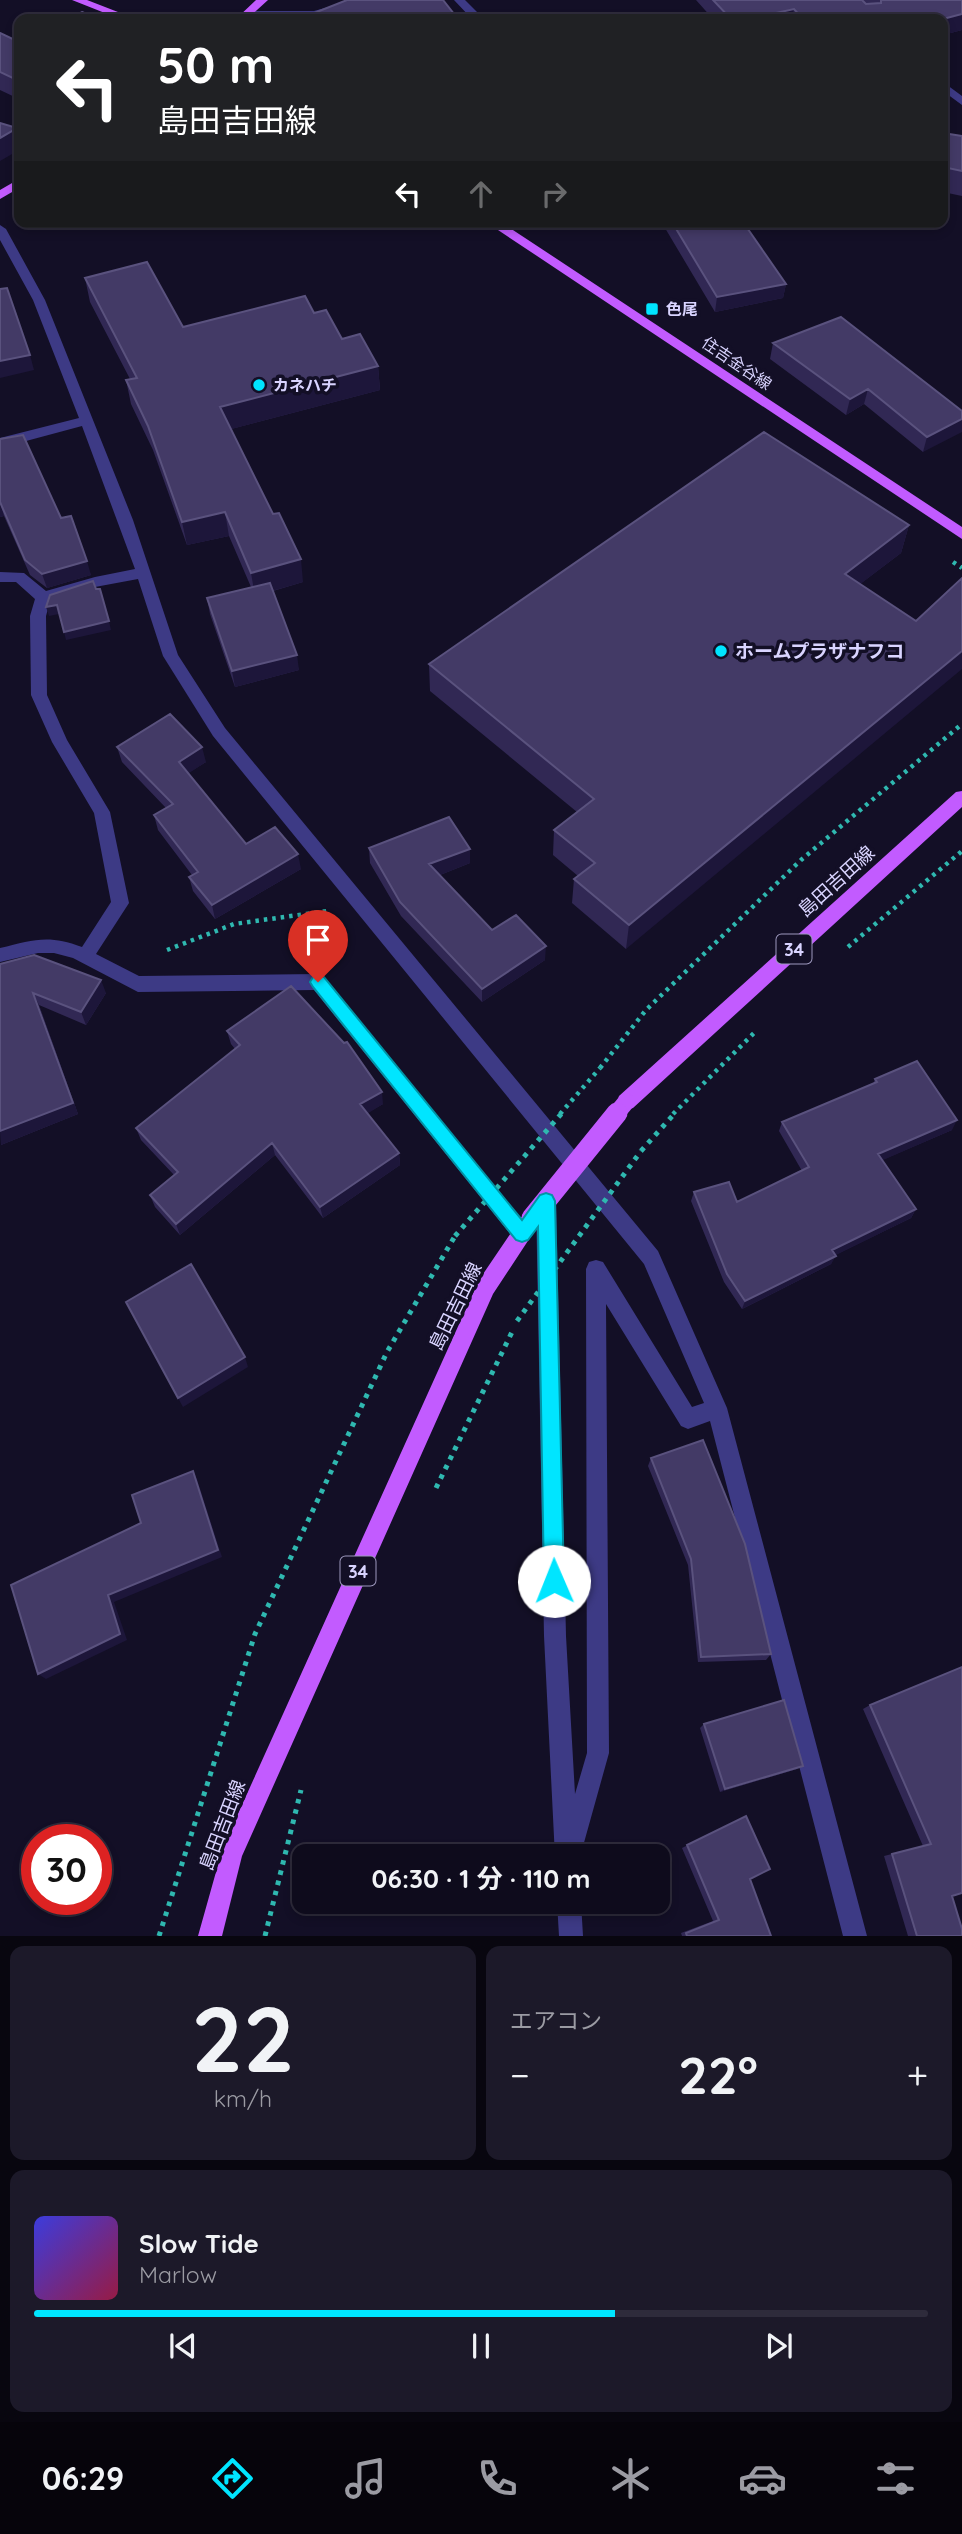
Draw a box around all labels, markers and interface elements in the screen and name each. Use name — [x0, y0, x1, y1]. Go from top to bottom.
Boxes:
text: 50 m — [157, 34, 274, 95]
icon: left — [42, 42, 133, 133]
text: 島田吉田線 — [157, 100, 317, 140]
icon: left — [389, 175, 427, 213]
icon: ahead — [462, 175, 500, 213]
icon: right — [535, 175, 573, 213]
place label: 色尾 — [666, 299, 698, 319]
marker: 色尾 — [644, 301, 660, 317]
street label: 住吉金谷線 — [698, 332, 776, 394]
place label: カネハチ — [273, 375, 337, 395]
marker: カネハチ — [251, 377, 267, 393]
place label: ホームプラザナフコ — [735, 639, 904, 663]
marker: ホームプラザナフコ — [713, 643, 729, 659]
street label: 島田吉田線 — [793, 840, 879, 922]
pin — [288, 910, 348, 982]
icon: arrive — [299, 921, 337, 959]
road number: 34 — [776, 934, 812, 964]
street label: 島田吉田線 — [423, 1258, 487, 1354]
position arrow — [517, 1544, 591, 1618]
road number: 34 — [340, 1556, 376, 1586]
street label: 島田吉田線 — [194, 1776, 250, 1874]
speed limit sign: 30 — [21, 1824, 112, 1915]
text: 06:30 · 1 分 · 110 m — [372, 1862, 590, 1895]
text: 22 — [191, 1981, 295, 2095]
text: エアコン — [510, 2006, 602, 2035]
text: 22° — [678, 2042, 758, 2107]
text: − — [510, 2051, 530, 2099]
text: + — [907, 2051, 928, 2099]
text: km/h — [214, 2084, 272, 2113]
text: Slow Tide — [139, 2227, 259, 2260]
text: Marlow — [139, 2260, 217, 2289]
icon: previous — [164, 2327, 202, 2365]
icon: pause — [462, 2327, 500, 2365]
icon: next — [760, 2327, 798, 2365]
icon: directions — [208, 2454, 257, 2503]
icon: music — [341, 2454, 390, 2503]
icon: phone — [473, 2454, 522, 2503]
icon: climate — [606, 2454, 655, 2503]
icon: car — [738, 2454, 787, 2503]
icon: filters — [871, 2454, 920, 2503]
text: 06:29 — [42, 2458, 124, 2498]

